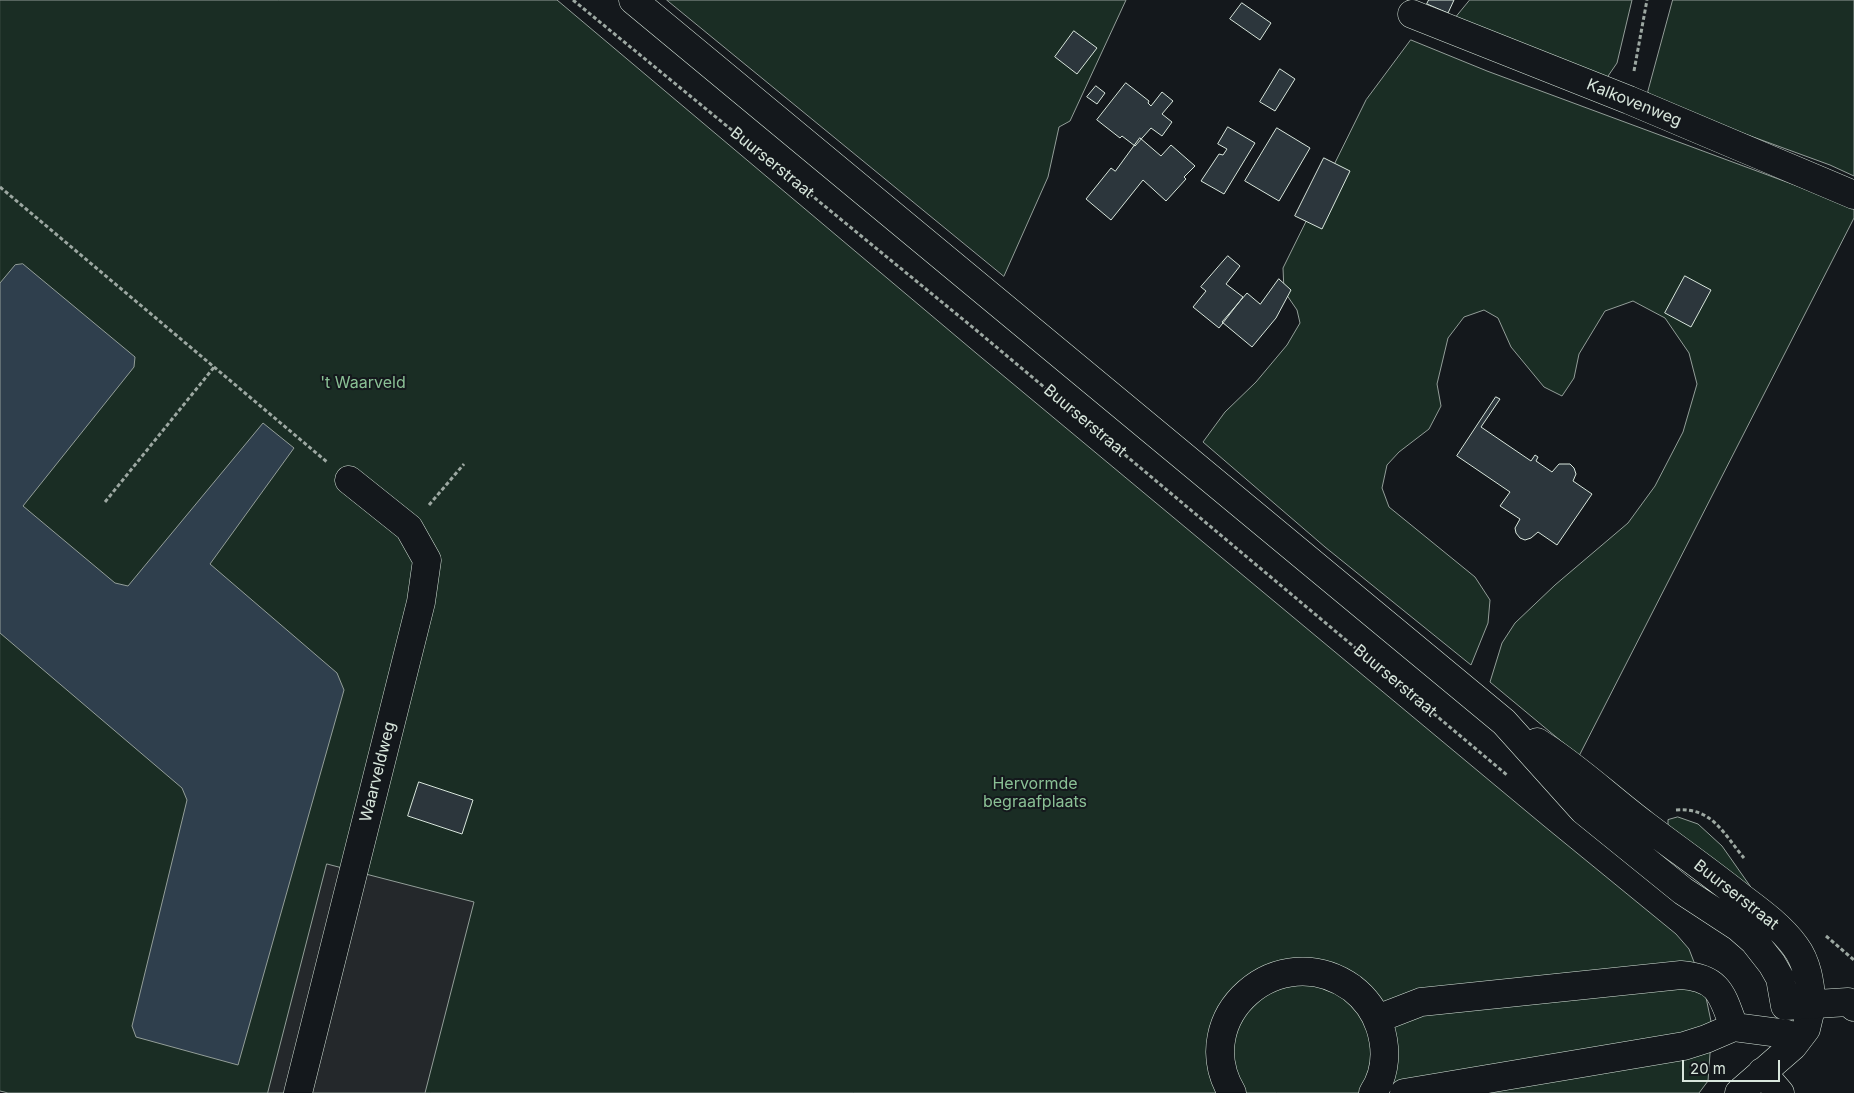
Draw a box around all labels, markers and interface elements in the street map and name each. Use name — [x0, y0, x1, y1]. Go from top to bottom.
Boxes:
street label: Kalkovenweg — [1584, 75, 1684, 131]
street label: Buurserstraat — [726, 123, 818, 203]
park label: 't Waarveld — [320, 373, 406, 393]
street label: Buurserstraat — [1040, 381, 1130, 461]
street label: Buurserstraat — [1350, 641, 1440, 721]
street label: Waarveldweg — [356, 720, 400, 824]
park label: Hervormde begraafplaats — [983, 774, 1087, 812]
street label: Buurserstraat — [1690, 856, 1782, 934]
scale bar — [1684, 1050, 1782, 1082]
text: 20 m — [1690, 1059, 1726, 1078]

